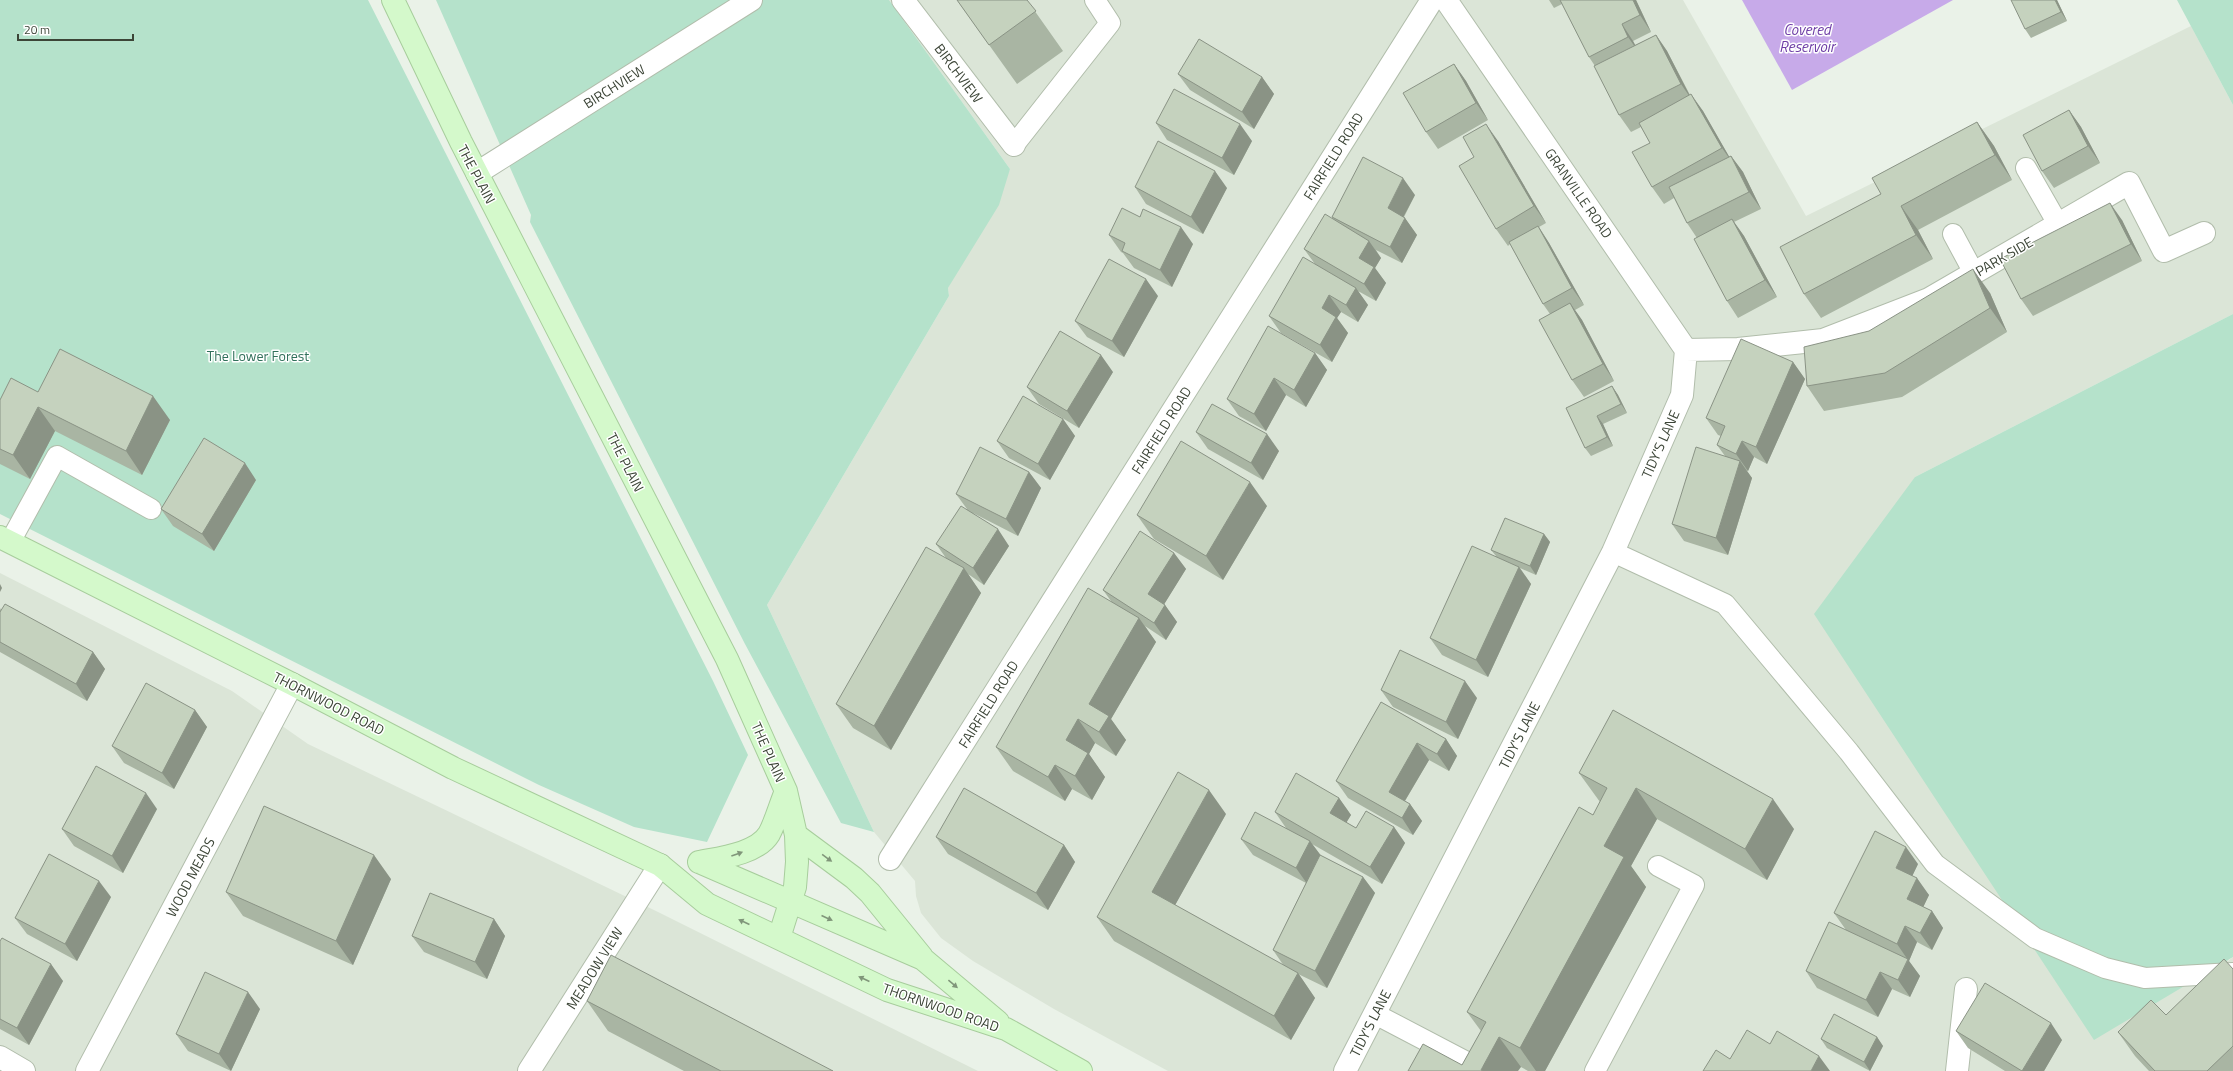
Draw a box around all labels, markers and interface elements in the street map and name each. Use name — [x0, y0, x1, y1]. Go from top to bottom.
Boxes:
scale bar — [18, 16, 133, 42]
water label: Covered Reservoir — [1779, 18, 1837, 58]
text: 20 m — [24, 20, 50, 39]
street label: BIRCHVIEW — [930, 39, 988, 107]
street label: BIRCHVIEW — [579, 59, 649, 113]
street label: FAIRFIELD ROAD — [1298, 108, 1368, 204]
street label: THE PLAIN — [453, 141, 501, 207]
street label: GRANVILLE ROAD — [1540, 144, 1618, 242]
street label: PARK SIDE — [1971, 231, 2037, 281]
park label: The Lower Forest — [207, 345, 309, 366]
street label: FAIRFIELD ROAD — [1126, 382, 1196, 478]
street label: TIDY'S LANE — [1636, 406, 1684, 482]
street label: THE PLAIN — [602, 429, 650, 495]
street label: FAIRFIELD ROAD — [953, 656, 1023, 752]
street label: THORNWOOD ROAD — [270, 666, 388, 740]
street label: TIDY'S LANE — [1493, 698, 1545, 772]
street label: THE PLAIN — [746, 719, 792, 785]
street label: WOOD MEADS — [160, 833, 220, 921]
one-way arrow — [731, 851, 743, 857]
one-way arrow — [822, 854, 833, 862]
one-way arrow — [821, 914, 833, 921]
one-way arrow — [738, 919, 750, 925]
street label: MEADOW VIEW — [560, 923, 628, 1013]
one-way arrow — [858, 976, 870, 982]
street label: THORNWOOD ROAD — [880, 977, 1002, 1037]
one-way arrow — [947, 979, 958, 988]
street label: TIDY'S LANE — [1344, 986, 1396, 1060]

